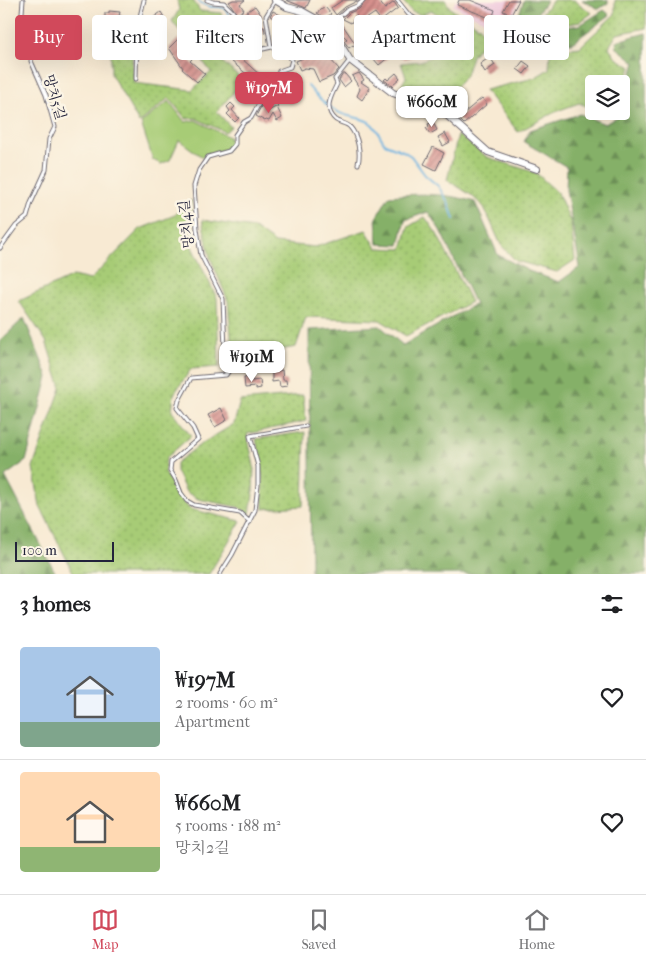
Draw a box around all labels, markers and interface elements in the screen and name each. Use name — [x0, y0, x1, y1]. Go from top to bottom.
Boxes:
chip: Buy — [15, 15, 82, 60]
chip: Rent — [92, 15, 167, 60]
chip: Filters — [177, 15, 262, 60]
chip: New — [272, 15, 344, 60]
chip: Apartment — [354, 15, 474, 60]
chip: House — [484, 15, 569, 60]
street label: 망치5길 — [40, 72, 69, 122]
pin: ₩197M — [234, 72, 304, 114]
map controls — [585, 75, 630, 120]
button: layers — [585, 75, 630, 120]
text: ₩197M — [246, 78, 292, 97]
pin: ₩660M — [397, 86, 467, 128]
text: ₩660M — [407, 92, 457, 111]
street label: 망치4길 — [175, 199, 198, 249]
pin: ₩191M — [217, 340, 287, 383]
text: ₩191M — [230, 347, 274, 366]
scale bar — [15, 539, 114, 562]
text: 100 m — [22, 542, 57, 559]
icon: filters — [598, 590, 626, 618]
text: 3 homes — [20, 592, 91, 616]
icon: home — [60, 667, 120, 727]
text: ₩197M — [175, 668, 235, 692]
icon: heart — [598, 683, 626, 711]
text: 2 rooms · 60 m² — [175, 693, 278, 712]
text: Apartment — [175, 712, 250, 731]
text: ₩660M — [175, 791, 241, 815]
icon: home — [60, 792, 120, 852]
icon: heart — [598, 808, 626, 836]
text: 5 rooms · 188 m² — [175, 816, 281, 835]
text: 망치2길 — [175, 838, 230, 857]
tab: Map — [91, 906, 119, 953]
tab: Saved — [301, 906, 336, 953]
tab: Home — [518, 906, 555, 953]

